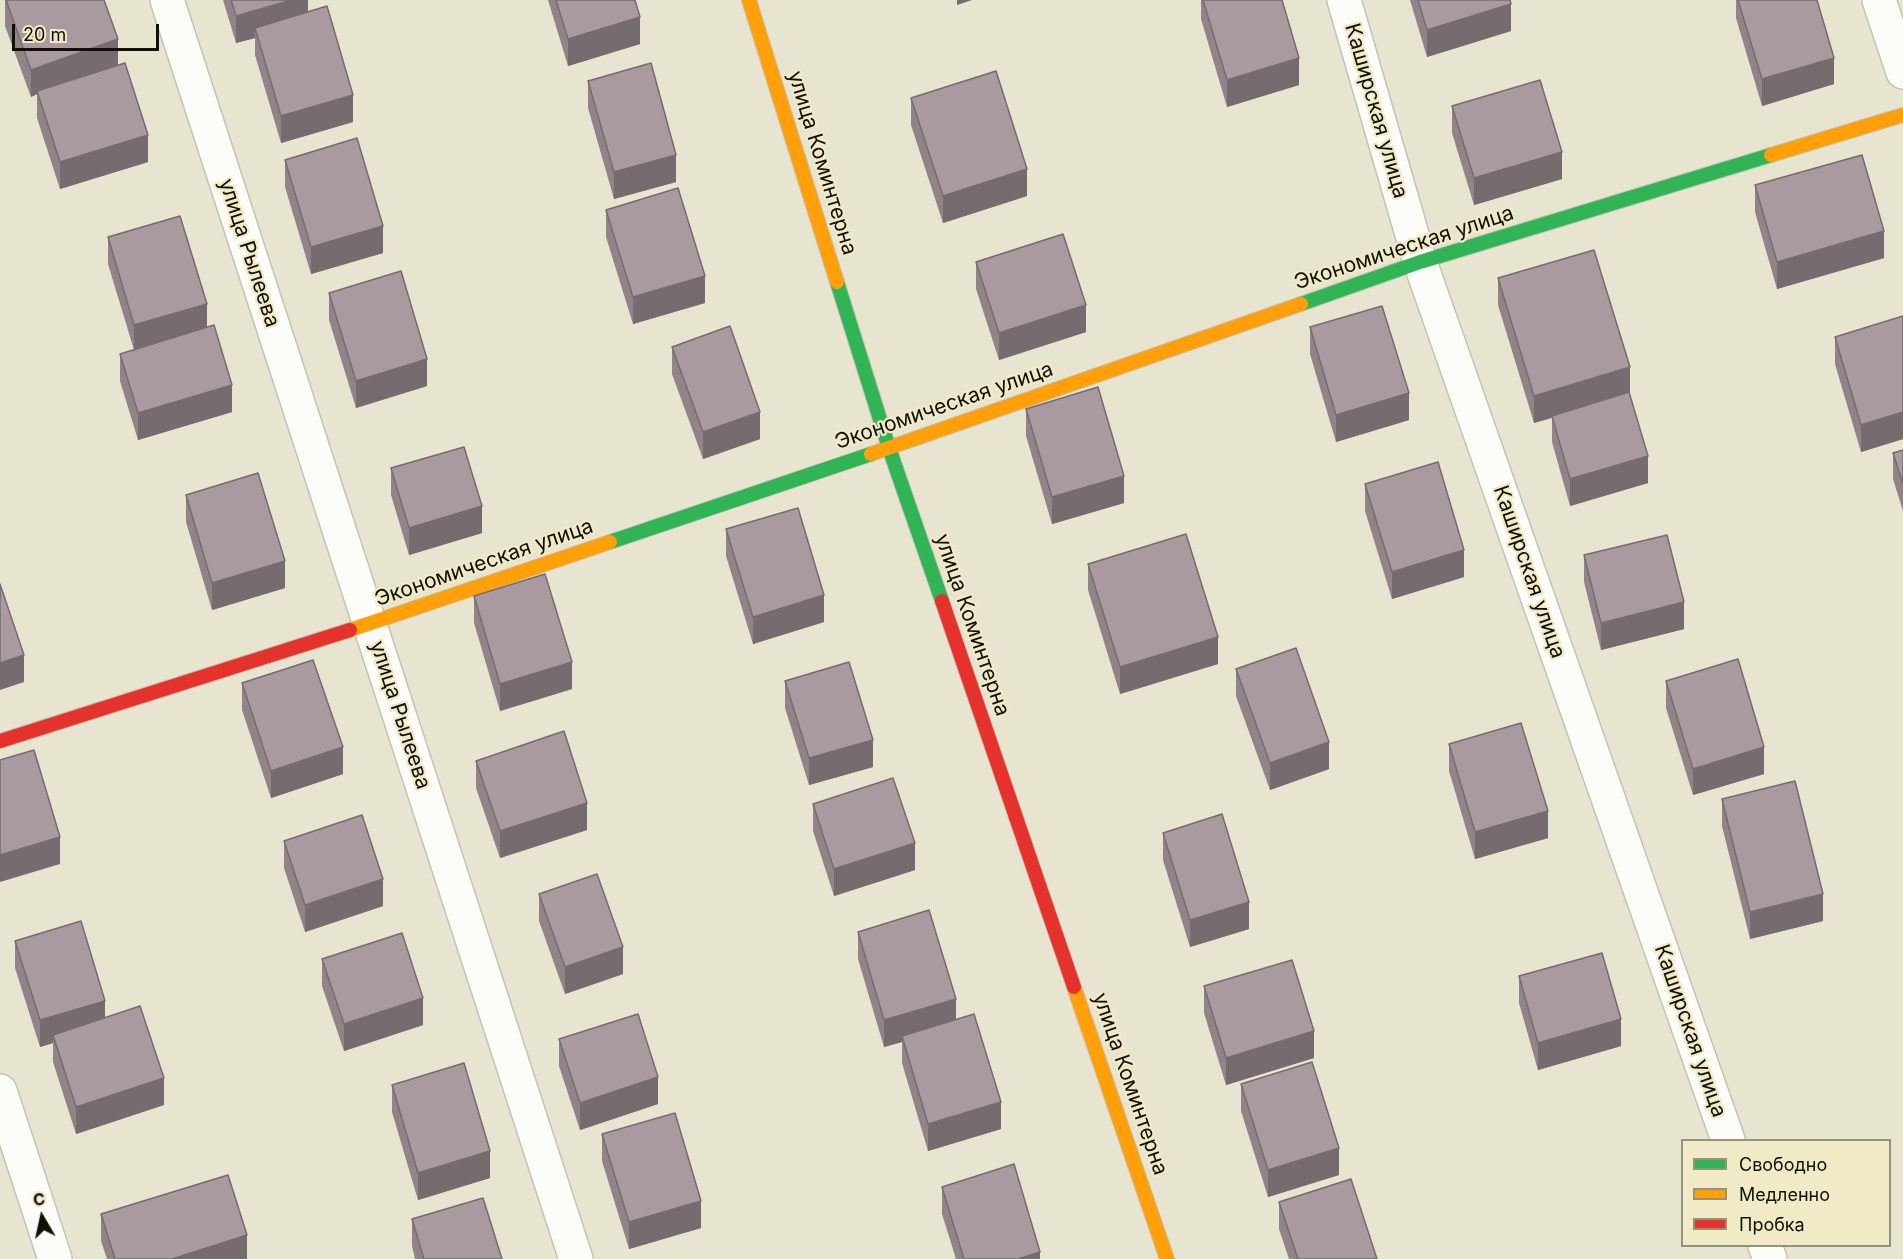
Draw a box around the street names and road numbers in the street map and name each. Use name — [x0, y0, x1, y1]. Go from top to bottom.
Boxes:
street label: Каширская улица — [1339, 21, 1413, 201]
street label: улица Коминтерна — [782, 68, 862, 258]
street label: улица Рылеева — [213, 176, 285, 330]
street label: Экономическая улица — [1291, 201, 1517, 295]
street label: Экономическая улица — [832, 357, 1056, 455]
street label: Каширская улица — [1488, 482, 1570, 662]
street label: Экономическая улица — [372, 514, 596, 612]
street label: улица Коминтерна — [929, 531, 1015, 719]
street label: улица Рылеева — [364, 638, 436, 792]
street label: Каширская улица — [1649, 941, 1731, 1121]
street label: улица Коминтерна — [1087, 990, 1173, 1178]

